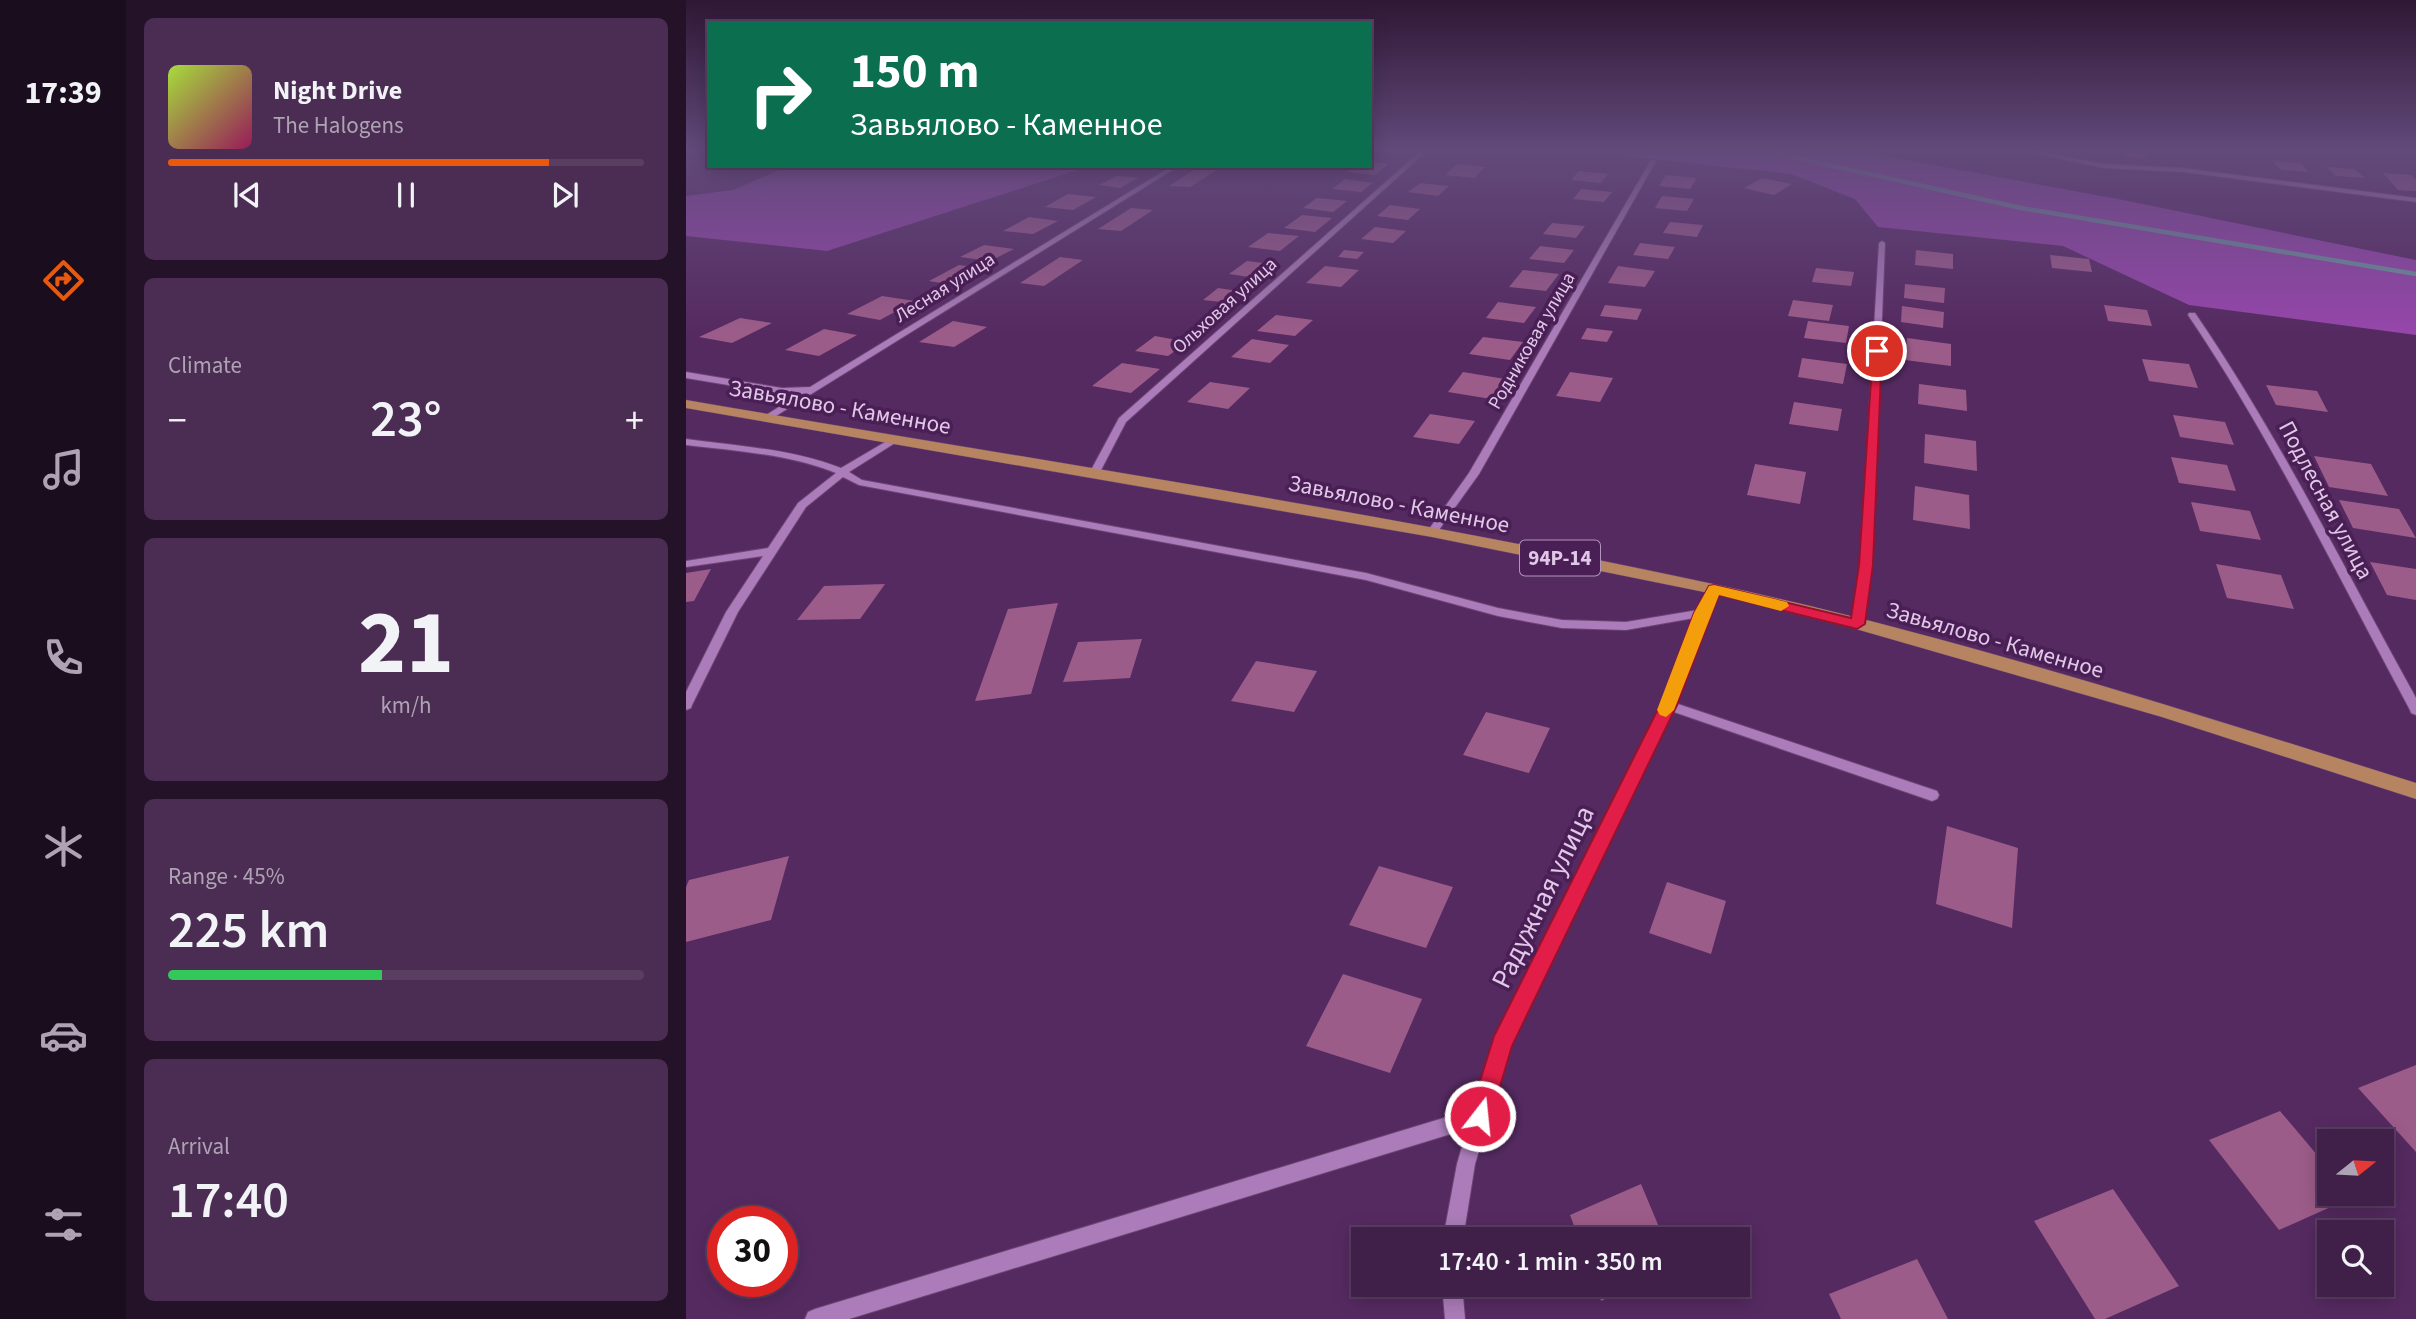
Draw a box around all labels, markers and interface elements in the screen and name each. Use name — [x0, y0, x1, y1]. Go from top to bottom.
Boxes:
text: 150 m — [850, 37, 979, 107]
icon: right — [735, 49, 826, 140]
text: 17:39 — [24, 70, 102, 116]
text: Night Drive — [273, 72, 402, 109]
text: Завьялово - Каменное — [850, 102, 1163, 148]
text: The Halogens — [273, 109, 404, 142]
icon: previous — [228, 176, 266, 214]
icon: pause — [387, 176, 425, 214]
icon: next — [546, 176, 584, 214]
street label: Лесная улица — [890, 246, 1000, 330]
street label: Ольховая улица — [1167, 252, 1283, 360]
icon: directions — [39, 256, 88, 305]
street label: Родниковая улица — [1482, 268, 1582, 414]
pin — [1847, 321, 1907, 381]
icon: arrive — [1858, 332, 1896, 370]
text: Climate — [168, 349, 242, 382]
street label: Завьялово - Каменное — [727, 371, 953, 443]
text: 23° — [370, 383, 442, 457]
text: − — [168, 394, 187, 448]
text: + — [625, 394, 644, 448]
street label: Подлесная улица — [2270, 415, 2382, 585]
icon: music — [39, 445, 88, 494]
street label: Завьялово - Каменное — [1286, 466, 1512, 542]
road number: 94Р-14 — [1520, 540, 1600, 576]
text: 21 — [358, 579, 454, 708]
street label: Завьялово - Каменное — [1882, 593, 2108, 687]
icon: phone — [39, 633, 88, 682]
text: km/h — [380, 689, 432, 722]
street label: Радужная улица — [1481, 799, 1605, 995]
icon: climate — [39, 822, 88, 871]
text: Range · 45% — [168, 860, 285, 893]
text: 225 km — [168, 894, 329, 968]
icon: car — [39, 1011, 88, 1060]
position arrow — [1443, 1079, 1517, 1153]
north arrow — [2317, 1129, 2394, 1206]
map controls — [2317, 1129, 2394, 1297]
text: Arrival — [168, 1130, 230, 1163]
text: 17:40 — [168, 1164, 289, 1238]
icon: filters — [39, 1200, 88, 1249]
speed limit sign: 30 — [707, 1206, 798, 1297]
button: search — [2317, 1220, 2394, 1297]
text: 17:40 · 1 min · 350 m — [1438, 1243, 1663, 1280]

